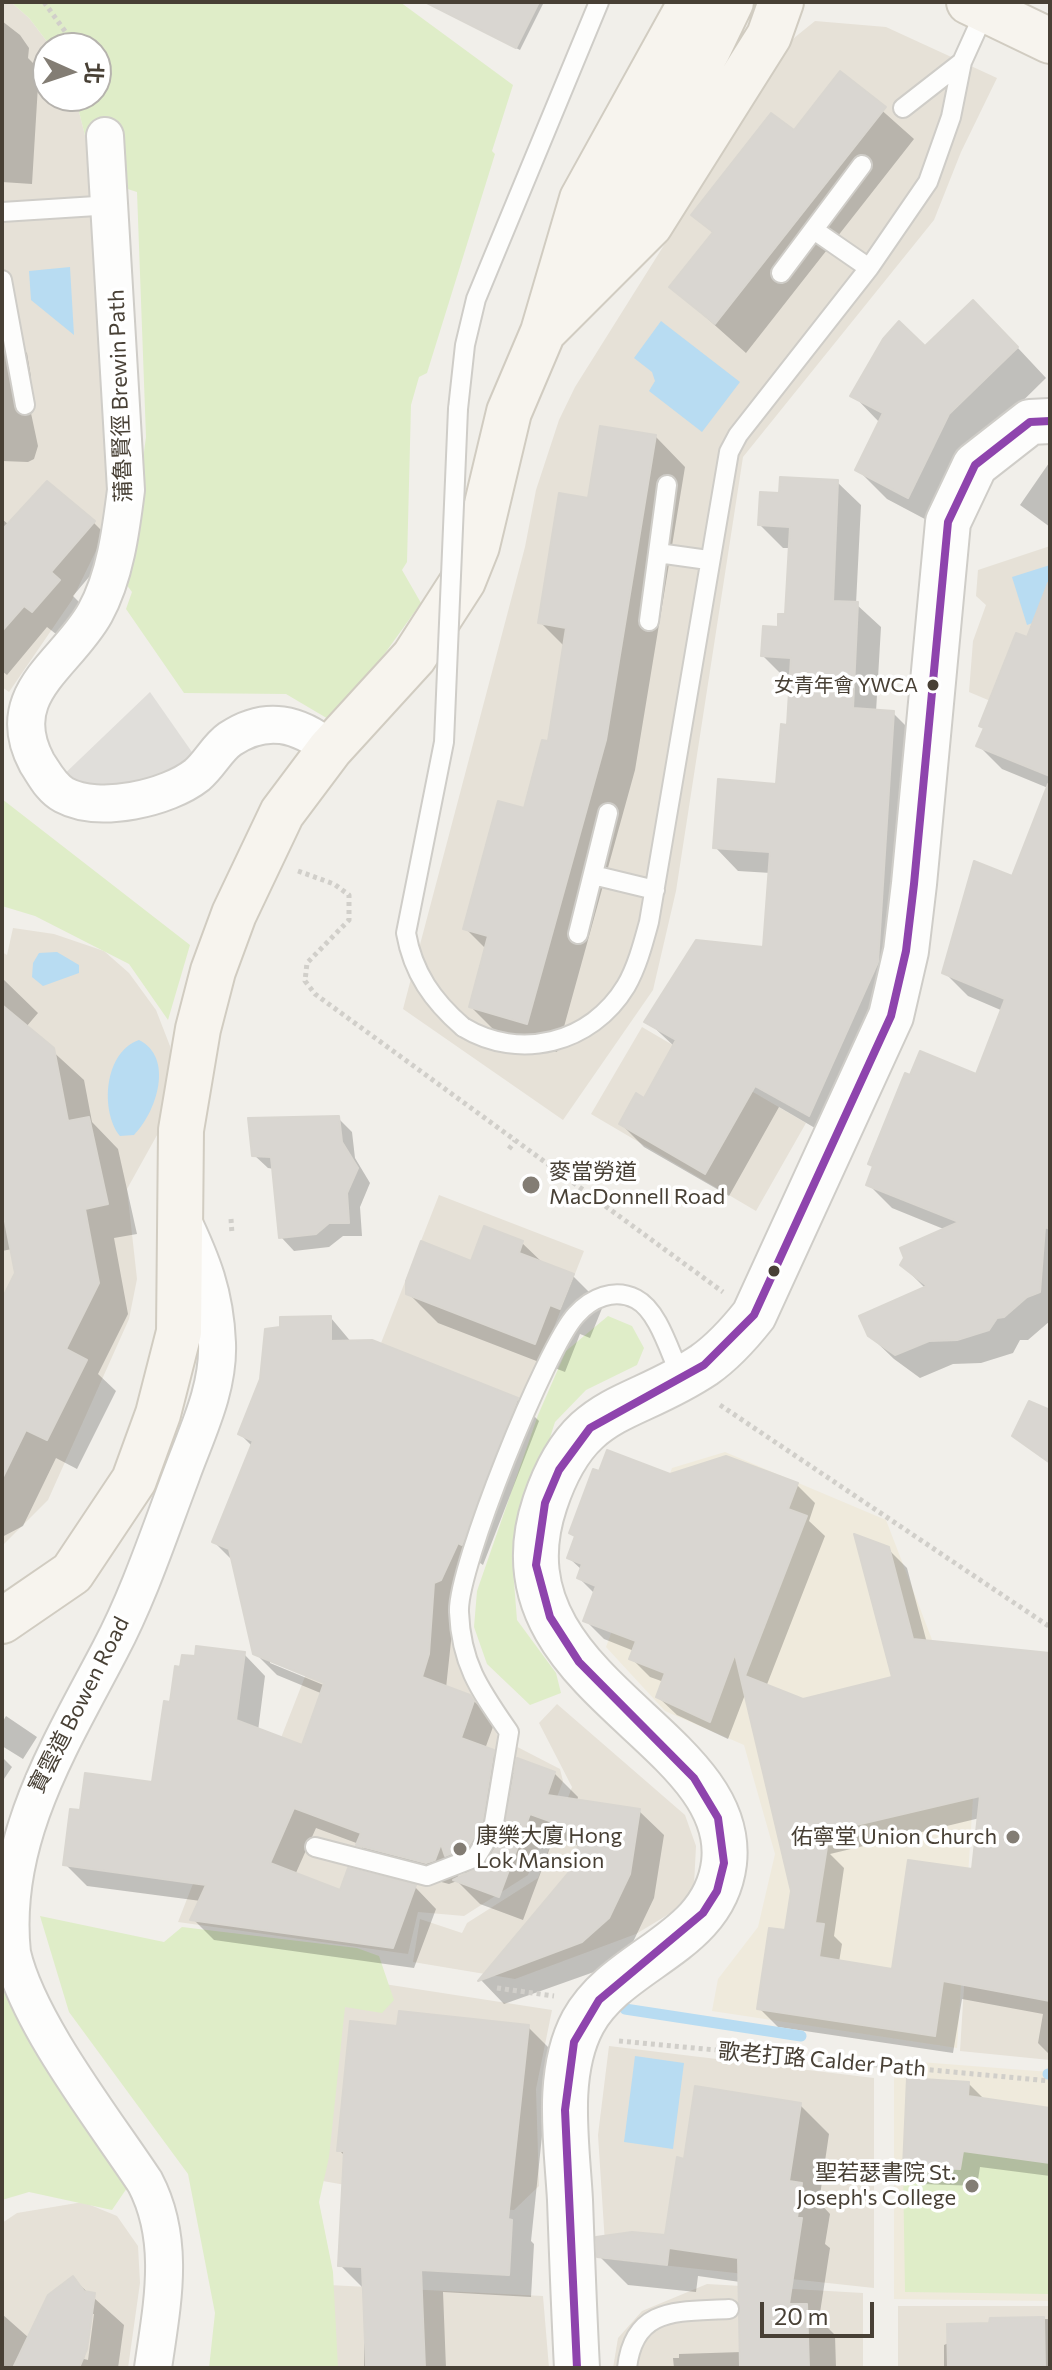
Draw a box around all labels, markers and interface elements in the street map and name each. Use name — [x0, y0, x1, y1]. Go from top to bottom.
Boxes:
north arrow — [32, 32, 112, 112]
text: 北 — [80, 61, 109, 85]
street label: 蒲魯賢徑 Brewin Path — [103, 289, 137, 503]
place label: 女青年會 YWCA — [774, 673, 918, 697]
marker: 女青年會 YWCA — [925, 677, 941, 693]
place label: 麥當勞道 MacDonnell Road — [549, 1159, 725, 1210]
marker: 麥當勞道 MacDonnell Road — [520, 1174, 542, 1196]
unlabelled marker — [766, 1263, 782, 1279]
street label: 寶雲道 Bowen Road — [23, 1612, 135, 1798]
place label: 康樂大廈 Hong Lok Mansion — [476, 1823, 622, 1874]
place label: 佑寧堂 Union Church — [791, 1824, 997, 1850]
marker: 佑寧堂 Union Church — [1004, 1828, 1022, 1846]
marker: 康樂大廈 Hong Lok Mansion — [451, 1840, 469, 1858]
street label: 歌老打路 Calder Path — [717, 2038, 927, 2082]
place label: 聖若瑟書院 St. Joseph's College — [796, 2160, 956, 2212]
marker: 聖若瑟書院 St. Joseph's College — [963, 2177, 981, 2195]
scale bar — [764, 2286, 878, 2336]
text: 20 m — [774, 2301, 828, 2330]

